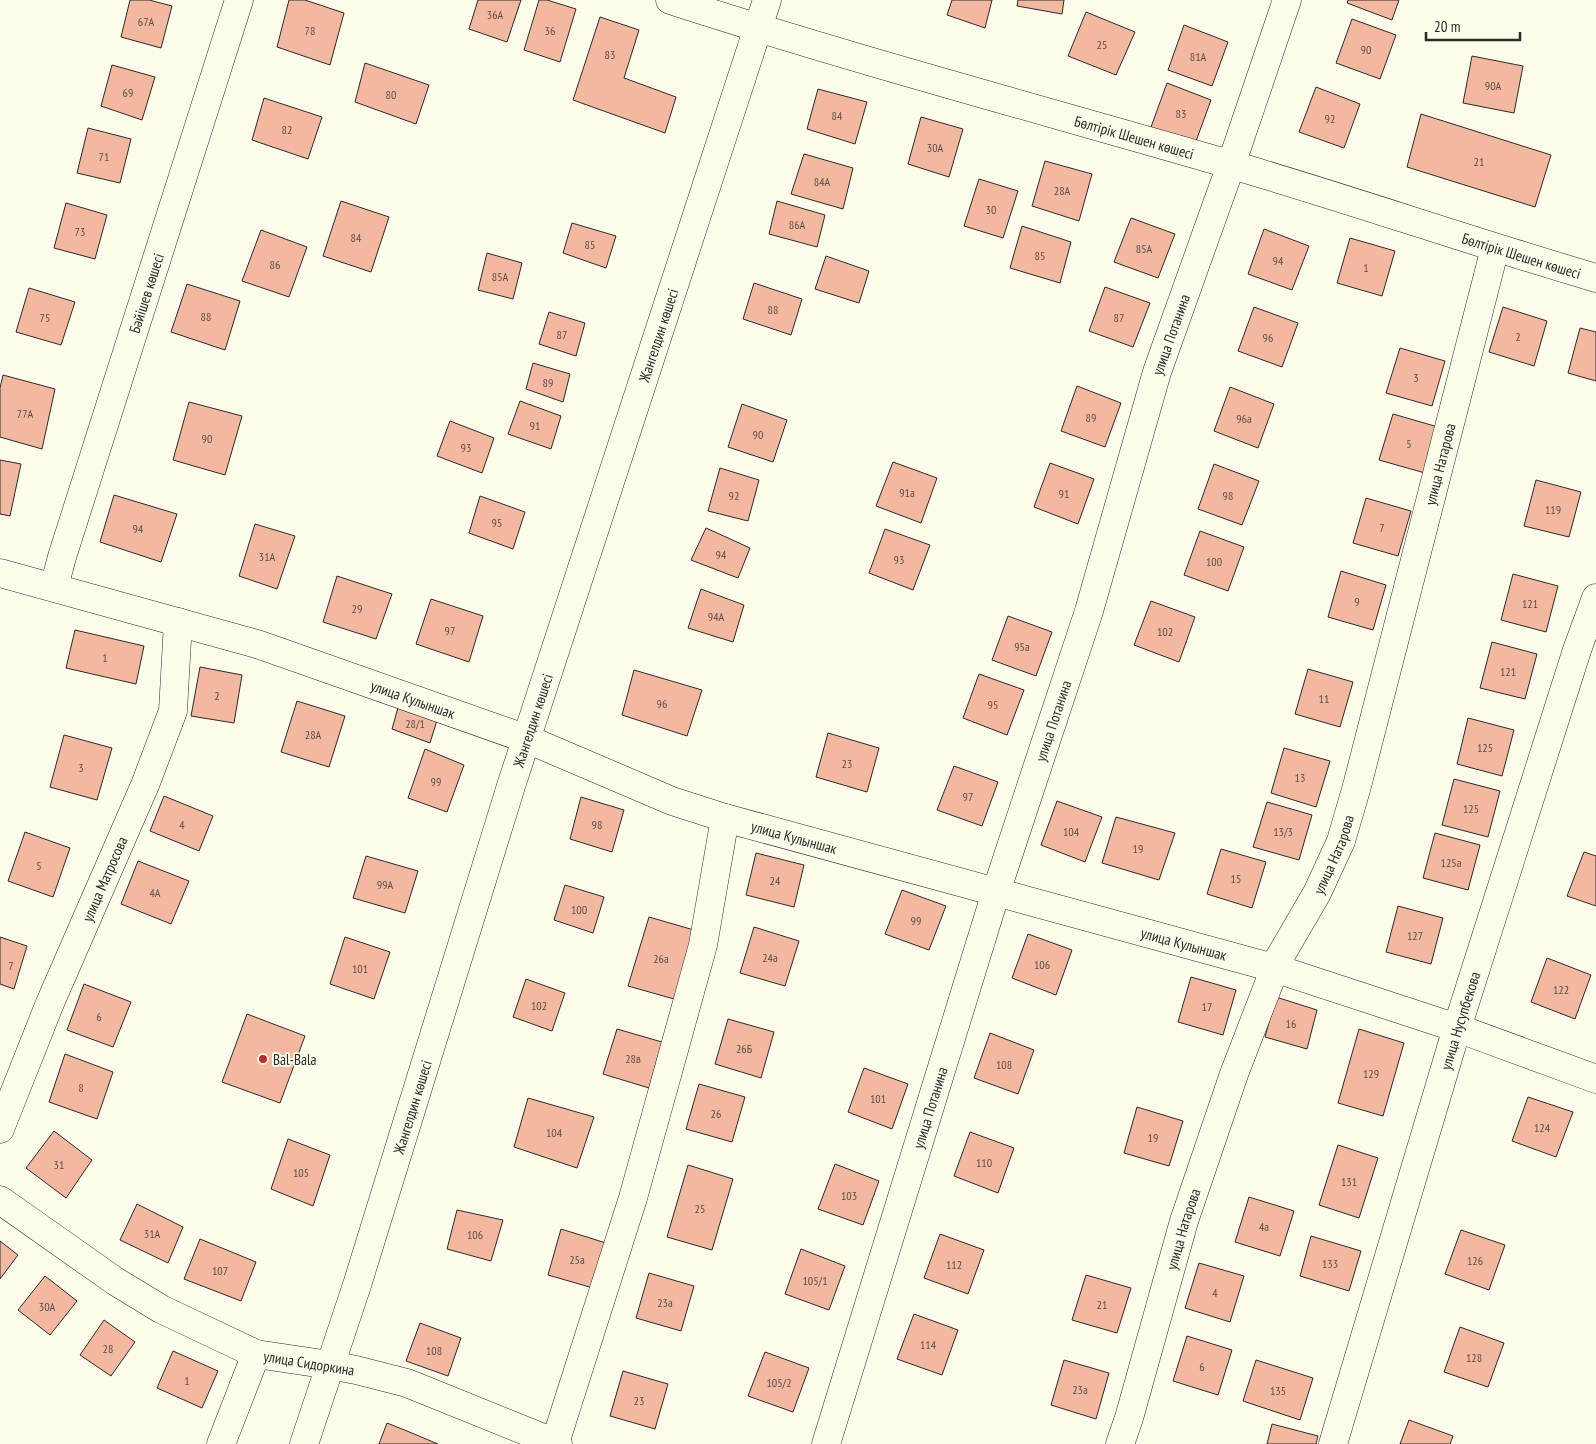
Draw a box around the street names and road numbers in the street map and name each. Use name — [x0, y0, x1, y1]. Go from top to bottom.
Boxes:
street label: Бөлтірік Шешен көшесі — [1072, 111, 1196, 163]
street label: Бөлтірік Шешен көшесі — [1460, 228, 1583, 283]
street label: Бәйішев көшесі — [124, 251, 167, 335]
street label: Жангелдин көшесі — [633, 286, 682, 385]
street label: улица Потанина — [1147, 291, 1194, 377]
street label: улица Натарова — [1420, 421, 1459, 507]
street label: Жангелдин көшесі — [508, 671, 557, 770]
street label: улица Кулыншак — [368, 675, 458, 723]
street label: улица Потанина — [1030, 678, 1075, 764]
street label: улица Натарова — [1308, 813, 1358, 897]
street label: улица Кулыншак — [749, 816, 839, 858]
street label: улица Матросова — [77, 833, 131, 924]
street label: улица Кулыншак — [1139, 923, 1229, 964]
street label: улица Нусупбекова — [1436, 969, 1484, 1072]
street label: Жангелдин көшесі — [388, 1058, 435, 1157]
street label: улица Потанина — [908, 1064, 951, 1151]
street label: улица Натарова — [1161, 1186, 1204, 1272]
street label: улица Сидоркина — [262, 1346, 356, 1380]

